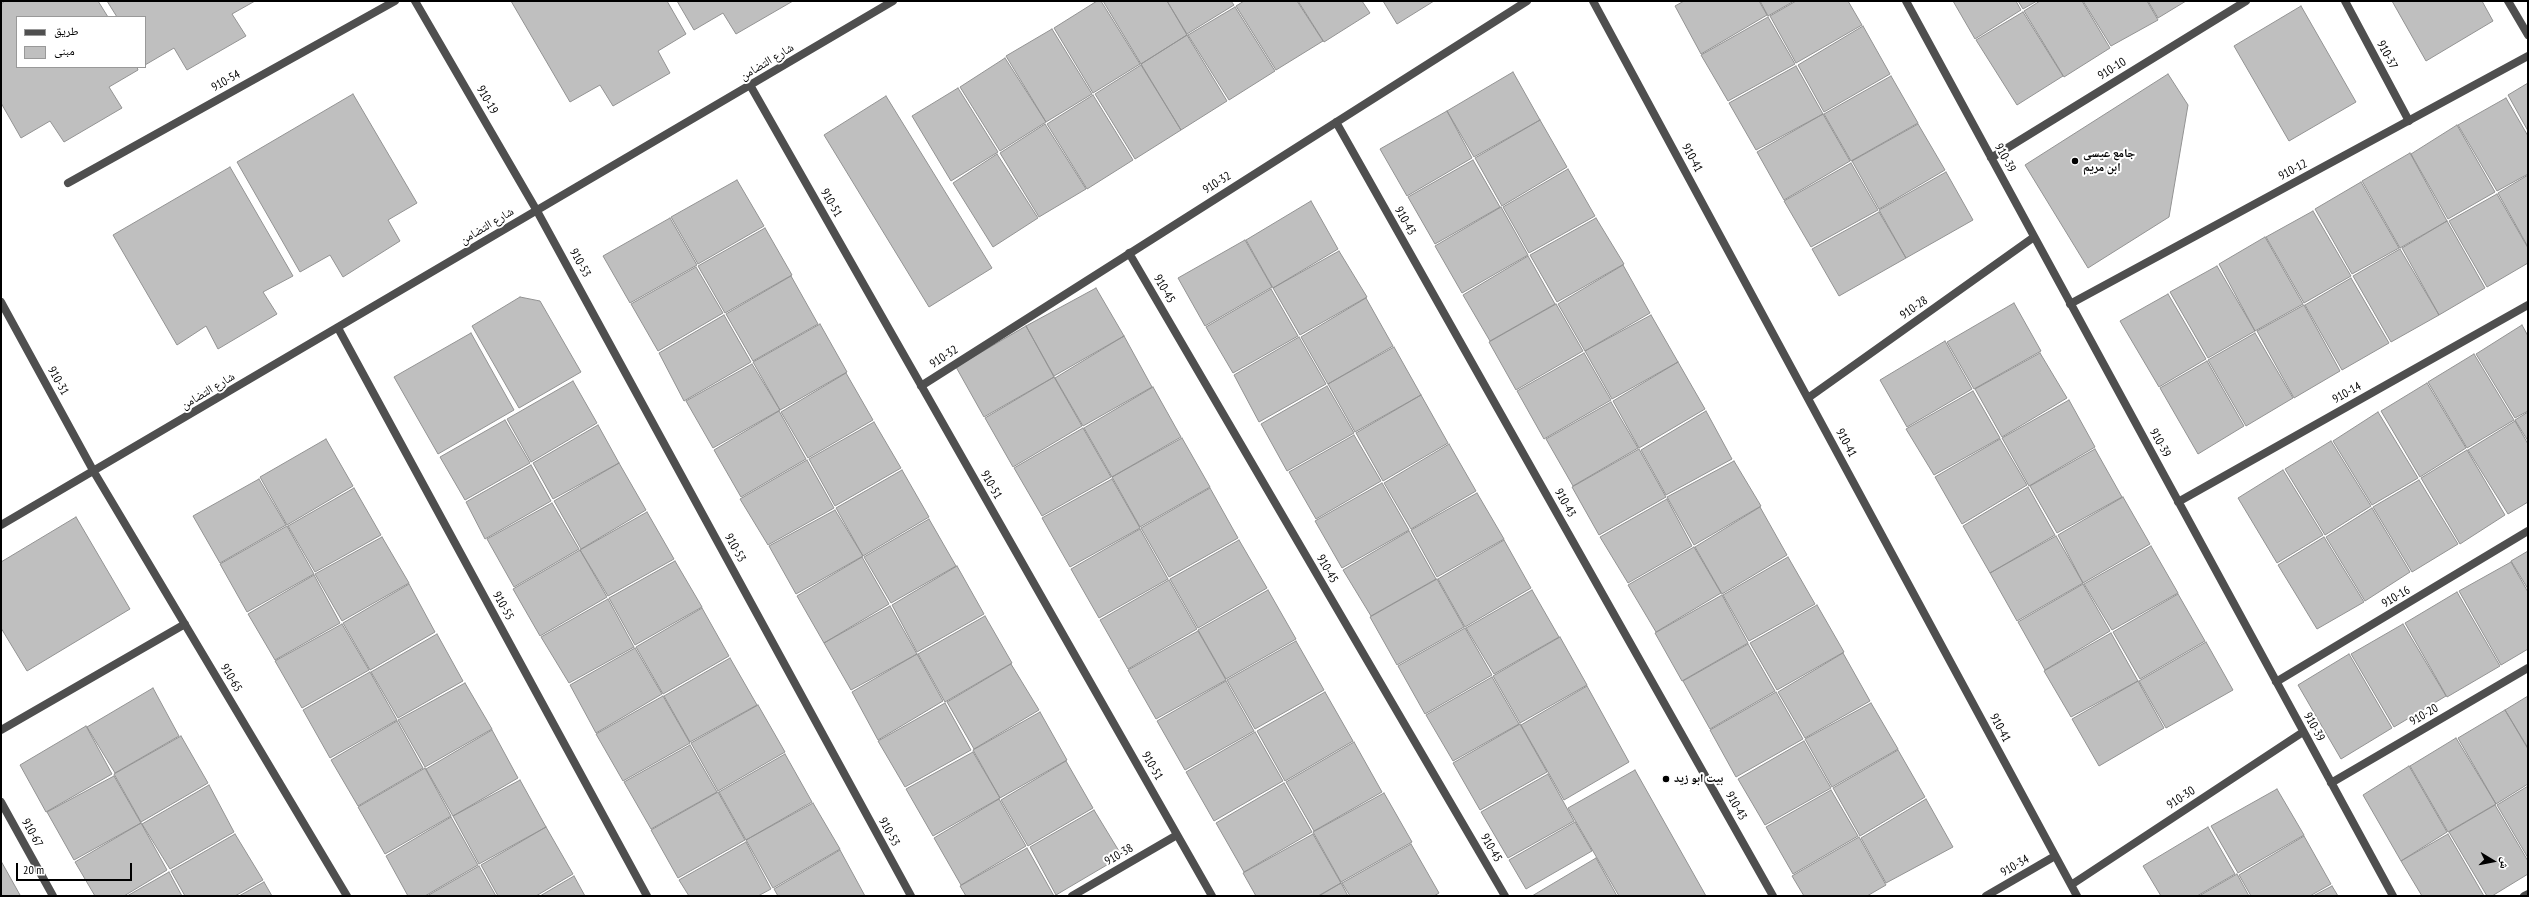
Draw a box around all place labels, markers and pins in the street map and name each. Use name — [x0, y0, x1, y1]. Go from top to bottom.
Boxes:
place label: جامع عيسى ابن مريم — [2083, 147, 2135, 175]
marker: جامع عيسى ابن مريم — [2070, 156, 2080, 166]
place label: بيت ابو زيد — [1674, 772, 1723, 786]
marker: بيت ابو زيد — [1661, 774, 1671, 784]

